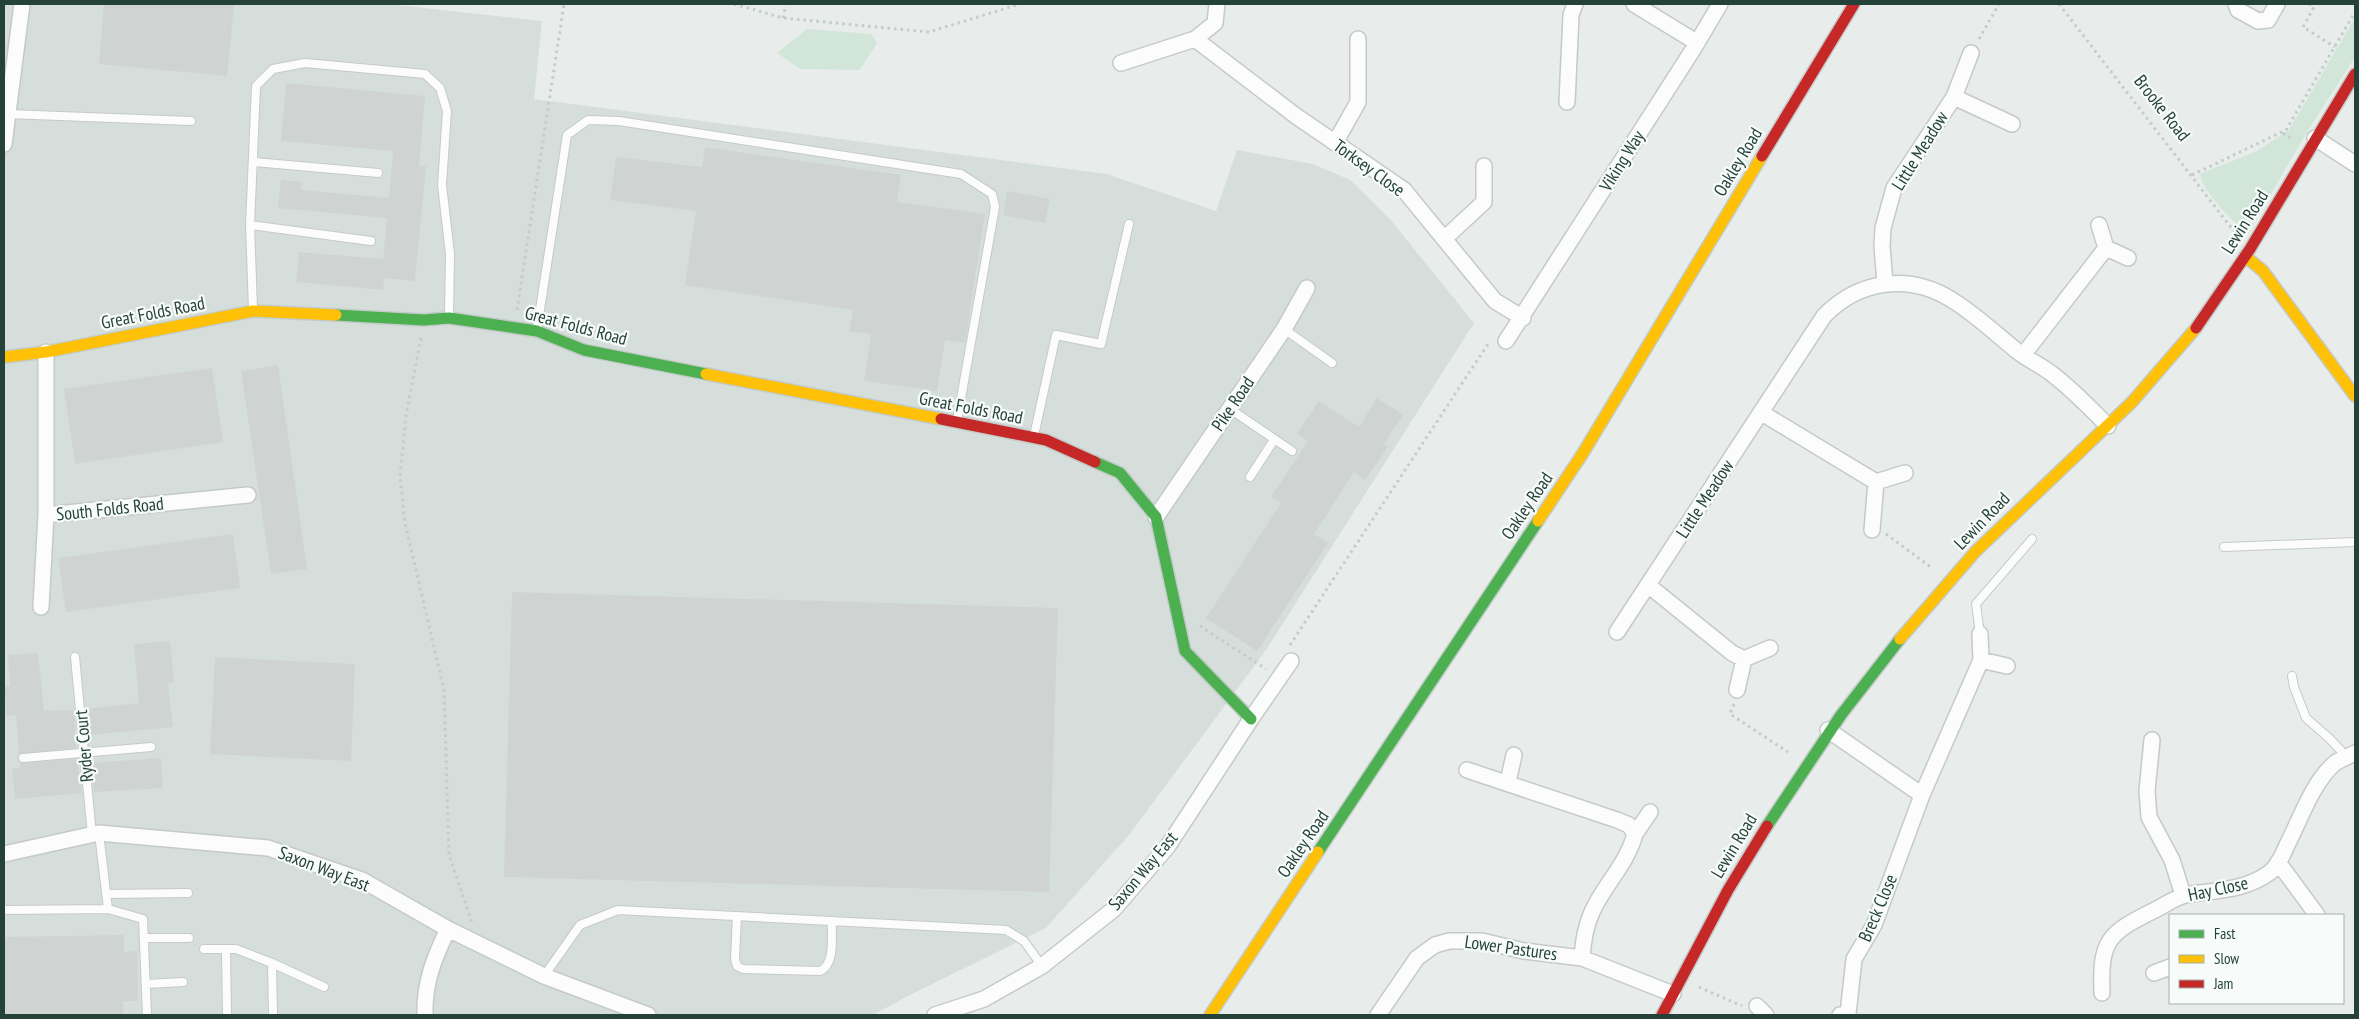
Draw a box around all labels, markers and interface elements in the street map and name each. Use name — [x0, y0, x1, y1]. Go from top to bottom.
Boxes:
street label: Brooke Road — [2129, 70, 2195, 145]
street label: Little Meadow — [1886, 107, 1953, 195]
street label: Oakley Road — [1708, 123, 1767, 200]
street label: Viking Way — [1593, 126, 1649, 196]
street label: Torksey Close — [1329, 134, 1410, 201]
street label: Lewin Road — [2216, 186, 2273, 258]
street label: Great Folds Road — [99, 291, 207, 334]
street label: Great Folds Road — [522, 301, 630, 350]
street label: Pike Road — [1206, 372, 1259, 435]
street label: Great Folds Road — [917, 386, 1025, 429]
street label: Little Meadow — [1671, 455, 1739, 542]
street label: Oakley Road — [1496, 468, 1557, 544]
street label: Lewin Road — [1949, 487, 2015, 554]
street label: South Folds Road — [55, 491, 165, 526]
street label: Ryder Court — [69, 709, 98, 783]
street label: Oakley Road — [1272, 806, 1333, 882]
street label: Lewin Road — [1705, 809, 1762, 882]
street label: Saxon Way East — [1103, 827, 1182, 915]
street label: Saxon Way East — [275, 841, 373, 896]
street label: Breck Close — [1853, 871, 1902, 945]
street label: Hay Close — [2186, 871, 2250, 906]
legend — [2169, 914, 2344, 1004]
text: Fast — [2214, 924, 2235, 943]
street label: Lower Pastures — [1463, 930, 1559, 965]
text: Slow — [2214, 949, 2239, 968]
text: Jam — [2213, 974, 2233, 993]

